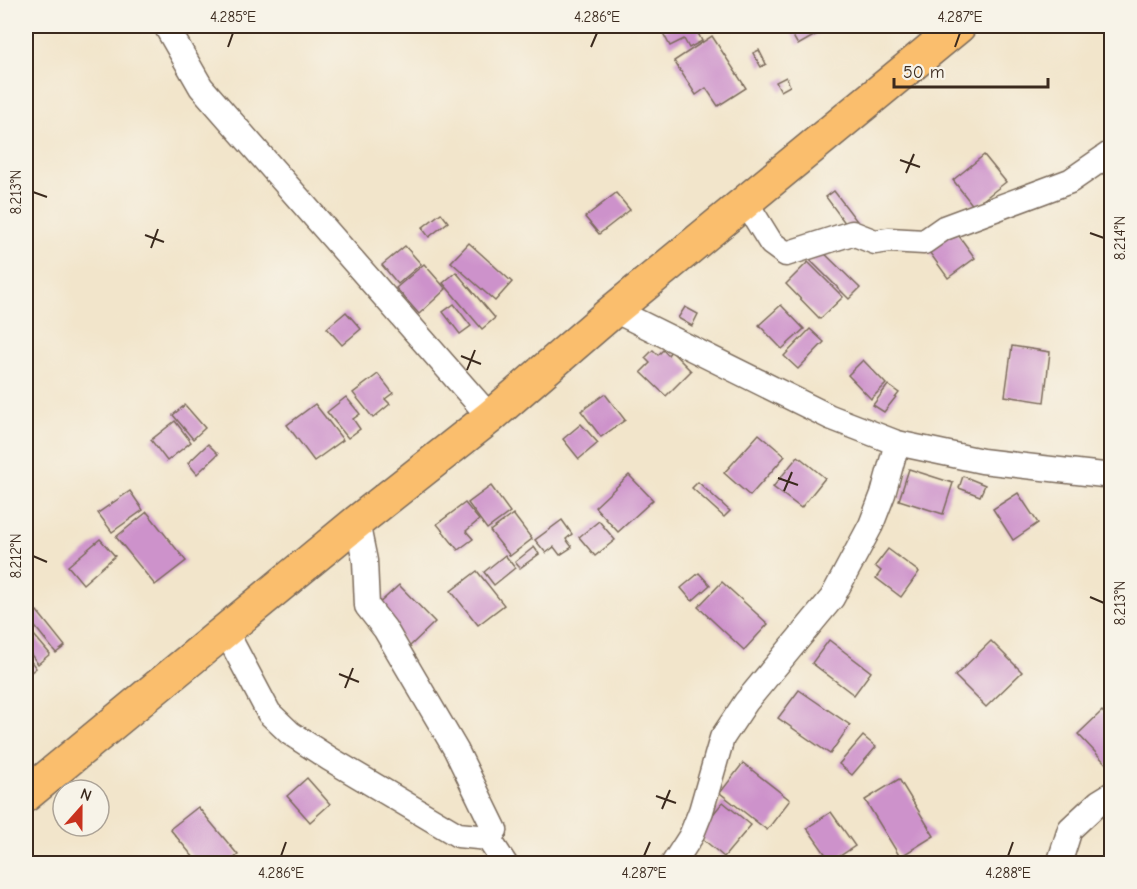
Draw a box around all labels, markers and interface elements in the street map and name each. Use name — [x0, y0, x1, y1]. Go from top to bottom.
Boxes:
text: 4.285°E — [210, 8, 256, 26]
text: 4.286°E — [574, 8, 620, 26]
text: 4.287°E — [938, 8, 982, 26]
scale bar — [894, 51, 1048, 89]
text: 50 m — [903, 62, 945, 83]
text: 8.213°N — [7, 170, 25, 214]
text: 8.214°N — [1111, 216, 1129, 260]
text: 8.212°N — [7, 533, 25, 579]
text: 8.213°N — [1111, 581, 1129, 625]
north arrow — [51, 778, 111, 838]
text: N — [78, 785, 94, 805]
text: 4.286°E — [258, 864, 304, 882]
text: 4.287°E — [622, 864, 666, 882]
text: 4.288°E — [985, 864, 1031, 882]

